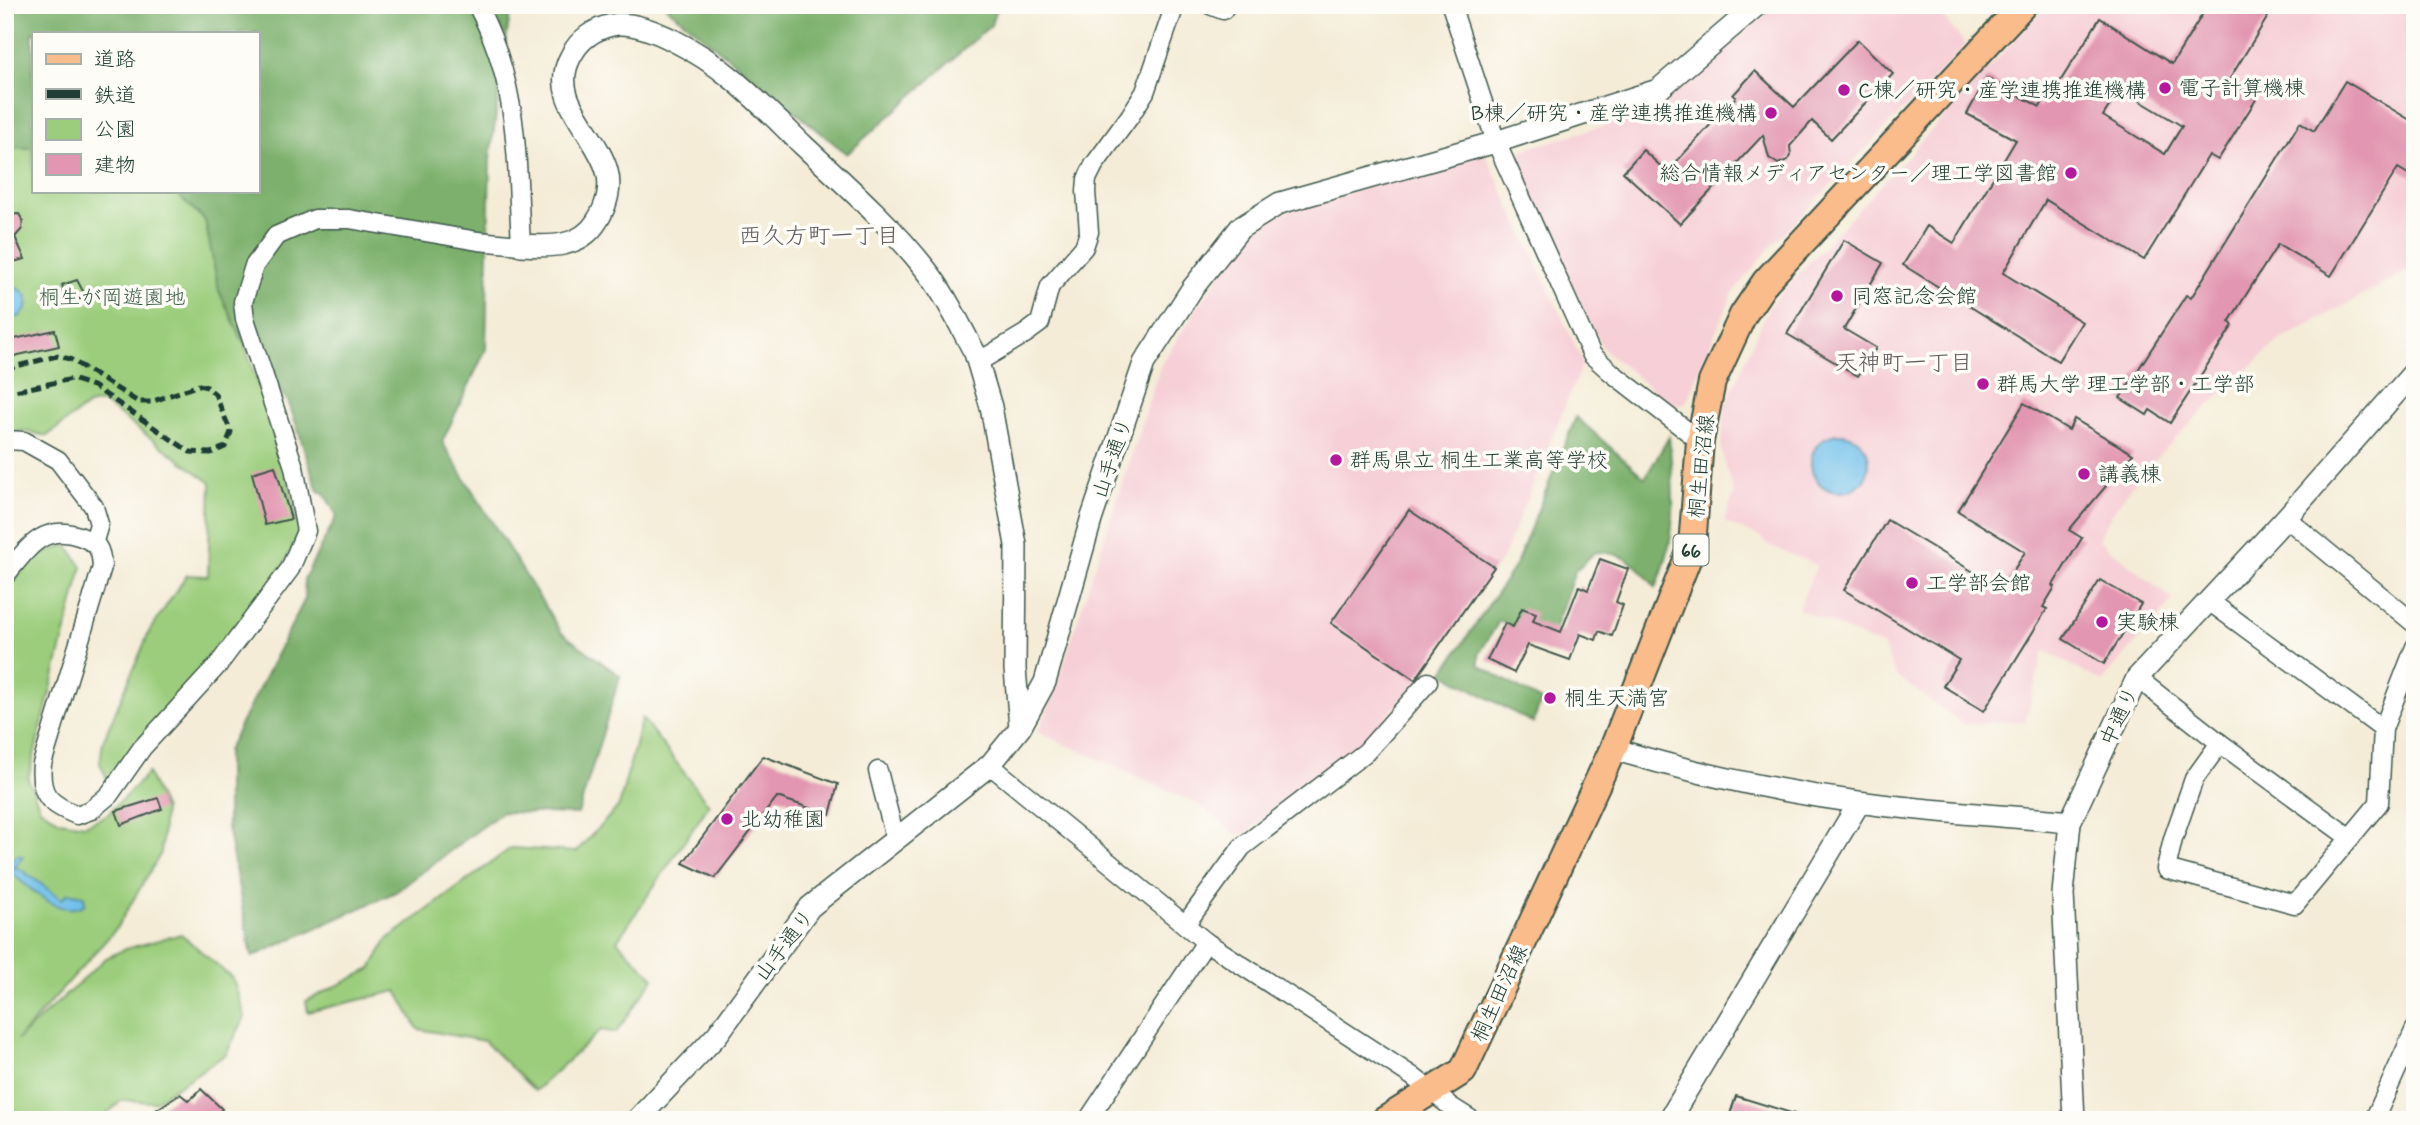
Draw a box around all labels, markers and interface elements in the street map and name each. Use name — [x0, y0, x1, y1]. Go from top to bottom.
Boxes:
legend — [32, 32, 259, 192]
text: 道路 — [94, 46, 136, 74]
place label: 電子計算機棟 — [2179, 75, 2305, 103]
place label: C棟／研究・産学連携推進機構 — [1858, 77, 2146, 105]
marker: 電子計算機棟 — [2157, 80, 2173, 96]
text: 鉄道 — [94, 82, 136, 110]
marker: C棟／研究・産学連携推進機構 — [1836, 82, 1852, 98]
place label: B棟／研究・産学連携推進機構 — [1471, 100, 1757, 128]
marker: B棟／研究・産学連携推進機構 — [1763, 105, 1779, 121]
text: 公園 — [94, 116, 136, 144]
text: 建物 — [94, 152, 136, 180]
place label: 総合情報メディアセンター／理工学図書館 — [1659, 160, 2057, 188]
marker: 総合情報メディアセンター／理工学図書館 — [2063, 165, 2079, 181]
district label: 西久方町一丁目 — [739, 222, 900, 252]
place label: 同窓記念会館 — [1851, 283, 1977, 311]
park label: 桐生が岡遊園地 — [39, 284, 186, 312]
marker: 同窓記念会館 — [1829, 288, 1845, 304]
district label: 天神町一丁目 — [1835, 349, 1973, 379]
place label: 群馬大学 理工学部・工学部 — [1997, 371, 2255, 399]
marker: 群馬大学 理工学部・工学部 — [1975, 376, 1991, 392]
street label: 桐生田沼線 — [1683, 412, 1721, 520]
street label: 山手通り — [1086, 414, 1140, 503]
place label: 群馬県立 桐生工業高等学校 — [1350, 447, 1608, 475]
marker: 群馬県立 桐生工業高等学校 — [1328, 452, 1344, 468]
place label: 講義棟 — [2098, 461, 2161, 489]
marker: 講義棟 — [2076, 466, 2092, 482]
road number: 66 — [1674, 534, 1708, 566]
place label: 工学部会館 — [1926, 570, 2031, 598]
marker: 工学部会館 — [1904, 575, 1920, 591]
place label: 実験棟 — [2116, 609, 2179, 637]
marker: 実験棟 — [2094, 614, 2110, 630]
street label: 中通り — [2094, 682, 2146, 751]
place label: 桐生天満宮 — [1564, 685, 1669, 713]
marker: 桐生天満宮 — [1542, 690, 1558, 706]
place label: 北幼稚園 — [741, 806, 825, 834]
marker: 北幼稚園 — [719, 811, 735, 827]
street label: 山手通り — [748, 904, 821, 988]
street label: 桐生田沼線 — [1465, 940, 1535, 1047]

